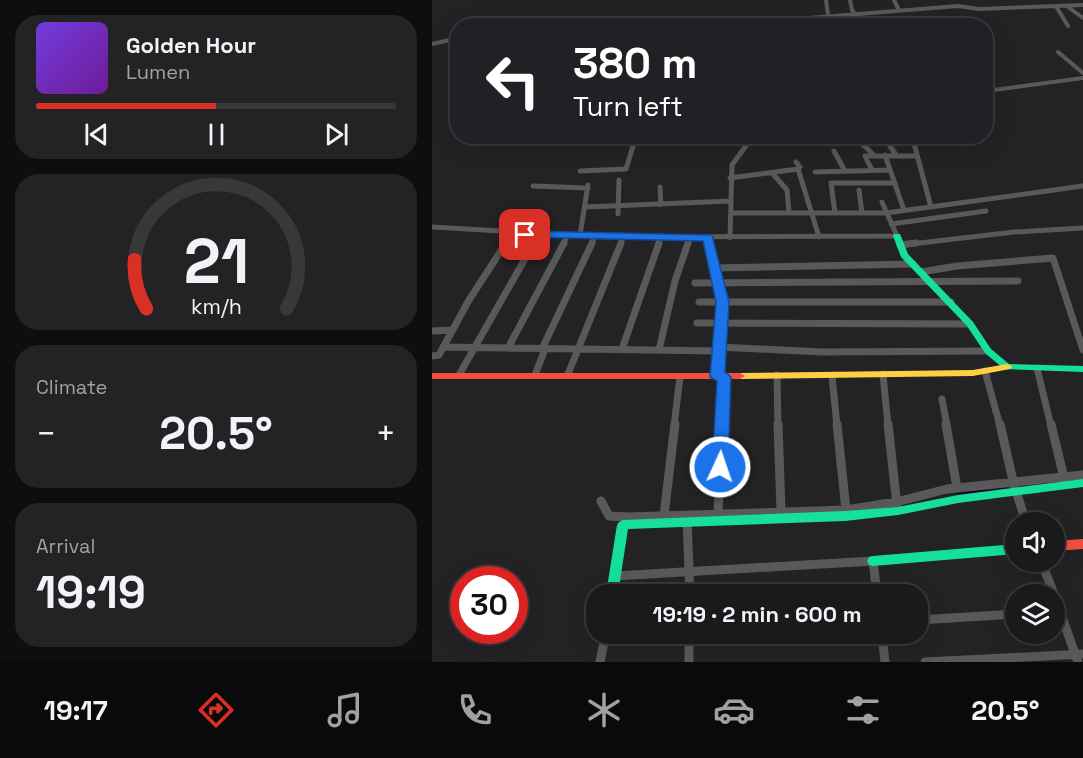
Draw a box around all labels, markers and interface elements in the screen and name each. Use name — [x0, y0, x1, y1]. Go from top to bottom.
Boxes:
text: Golden Hour — [126, 31, 256, 59]
text: 380 m — [573, 37, 698, 90]
icon: left — [474, 42, 552, 120]
text: Lumen — [126, 59, 190, 85]
text: Turn left — [573, 89, 683, 124]
icon: previous — [80, 118, 113, 151]
icon: pause — [200, 118, 233, 151]
icon: next — [320, 118, 353, 151]
pin — [499, 209, 550, 260]
icon: arrive — [508, 218, 541, 251]
text: 21 — [183, 222, 249, 301]
text: km/h — [190, 293, 242, 320]
text: Climate — [36, 374, 107, 400]
text: 20.5° — [159, 405, 273, 462]
text: − — [36, 413, 56, 455]
text: + — [376, 413, 396, 455]
position arrow — [688, 435, 752, 499]
map controls — [1005, 512, 1065, 644]
button: sound — [1005, 512, 1065, 572]
text: Arrival — [36, 533, 95, 559]
text: 19:19 — [36, 564, 146, 621]
speed limit sign: 30 — [450, 566, 528, 644]
button: layers — [1005, 584, 1065, 644]
text: 19:19 · 2 min · 600 m — [653, 600, 861, 628]
icon: directions — [195, 689, 237, 731]
icon: music — [324, 689, 366, 731]
icon: phone — [454, 689, 496, 731]
icon: climate — [583, 689, 625, 731]
icon: car — [713, 689, 755, 731]
icon: filters — [842, 689, 884, 731]
text: 19:17 — [44, 693, 108, 728]
text: 20.5° — [971, 693, 1039, 728]

